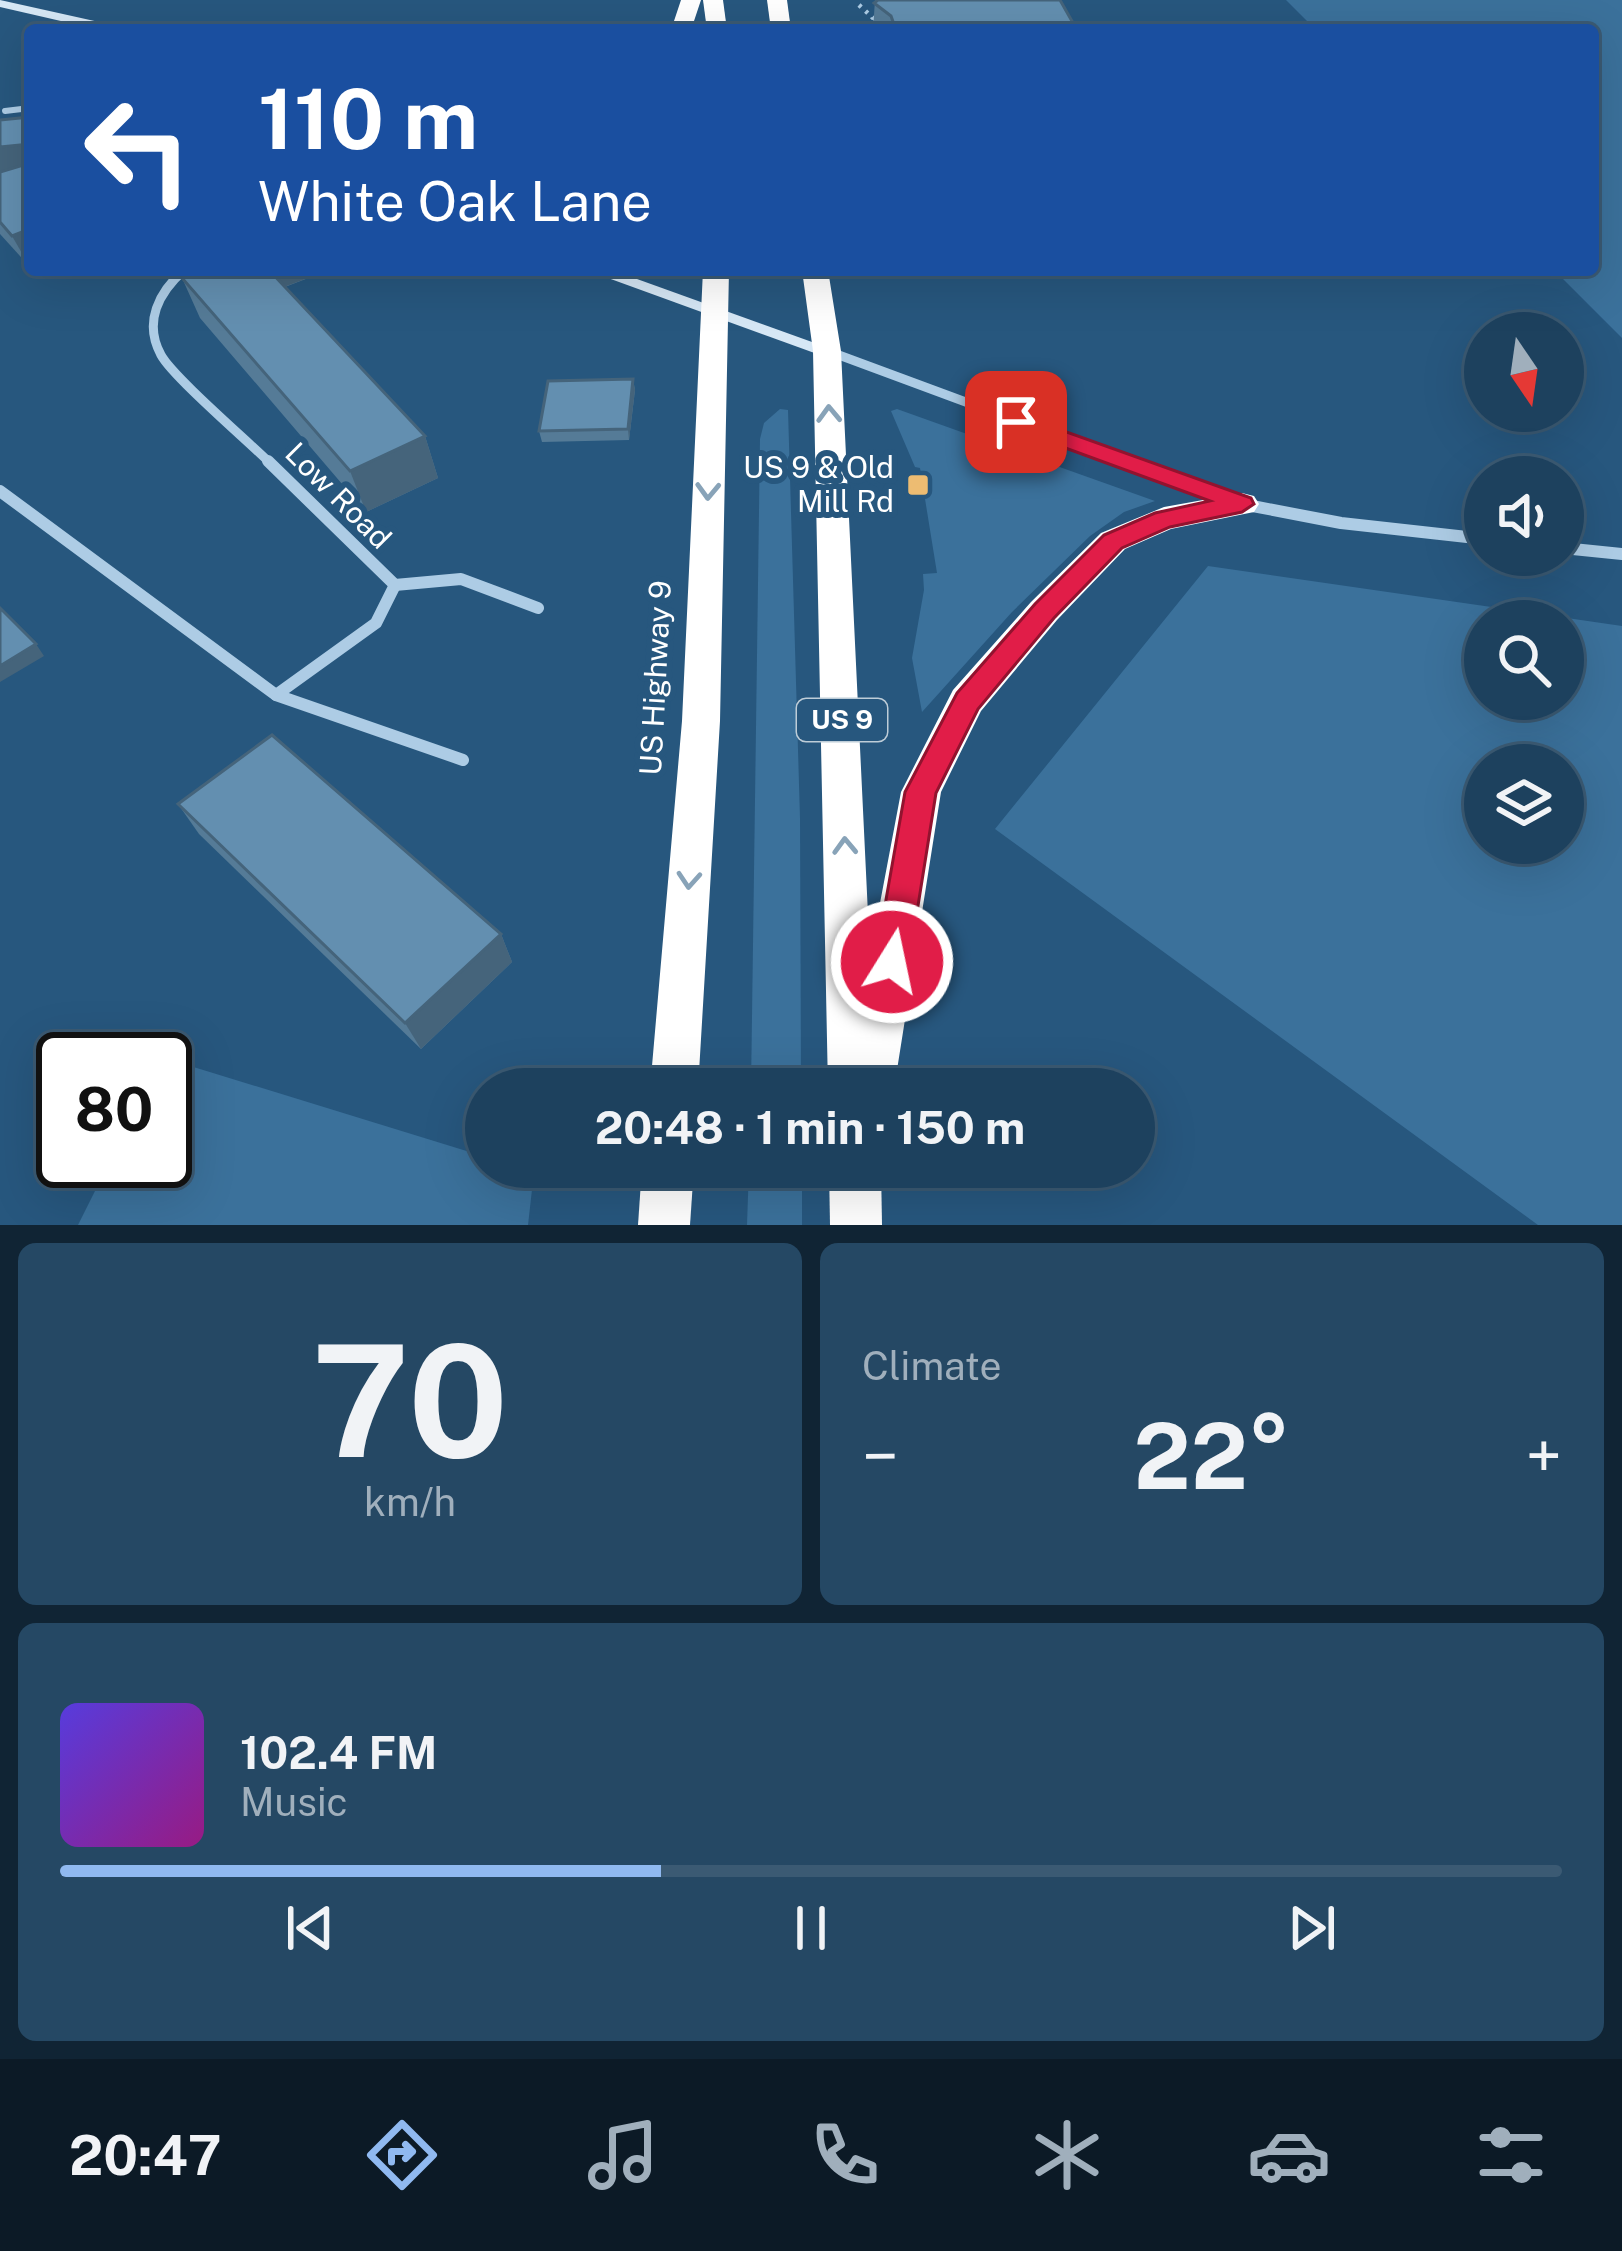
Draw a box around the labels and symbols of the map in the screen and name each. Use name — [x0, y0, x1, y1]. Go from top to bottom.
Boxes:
north arrow — [1464, 312, 1584, 432]
pin — [965, 371, 1067, 473]
one-way arrow — [817, 404, 843, 423]
street label: Low Road — [278, 435, 399, 556]
place label: US 9 & Old Mill Rd — [743, 449, 894, 519]
marker: US 9 & Old Mill Rd — [905, 472, 931, 498]
one-way arrow — [695, 482, 721, 501]
street label: US Highway 9 — [632, 579, 678, 776]
road number: US 9 — [797, 699, 887, 741]
one-way arrow — [833, 836, 859, 855]
one-way arrow — [677, 871, 703, 890]
position arrow — [829, 899, 955, 1025]
speed limit sign: 80 — [36, 1032, 192, 1188]

